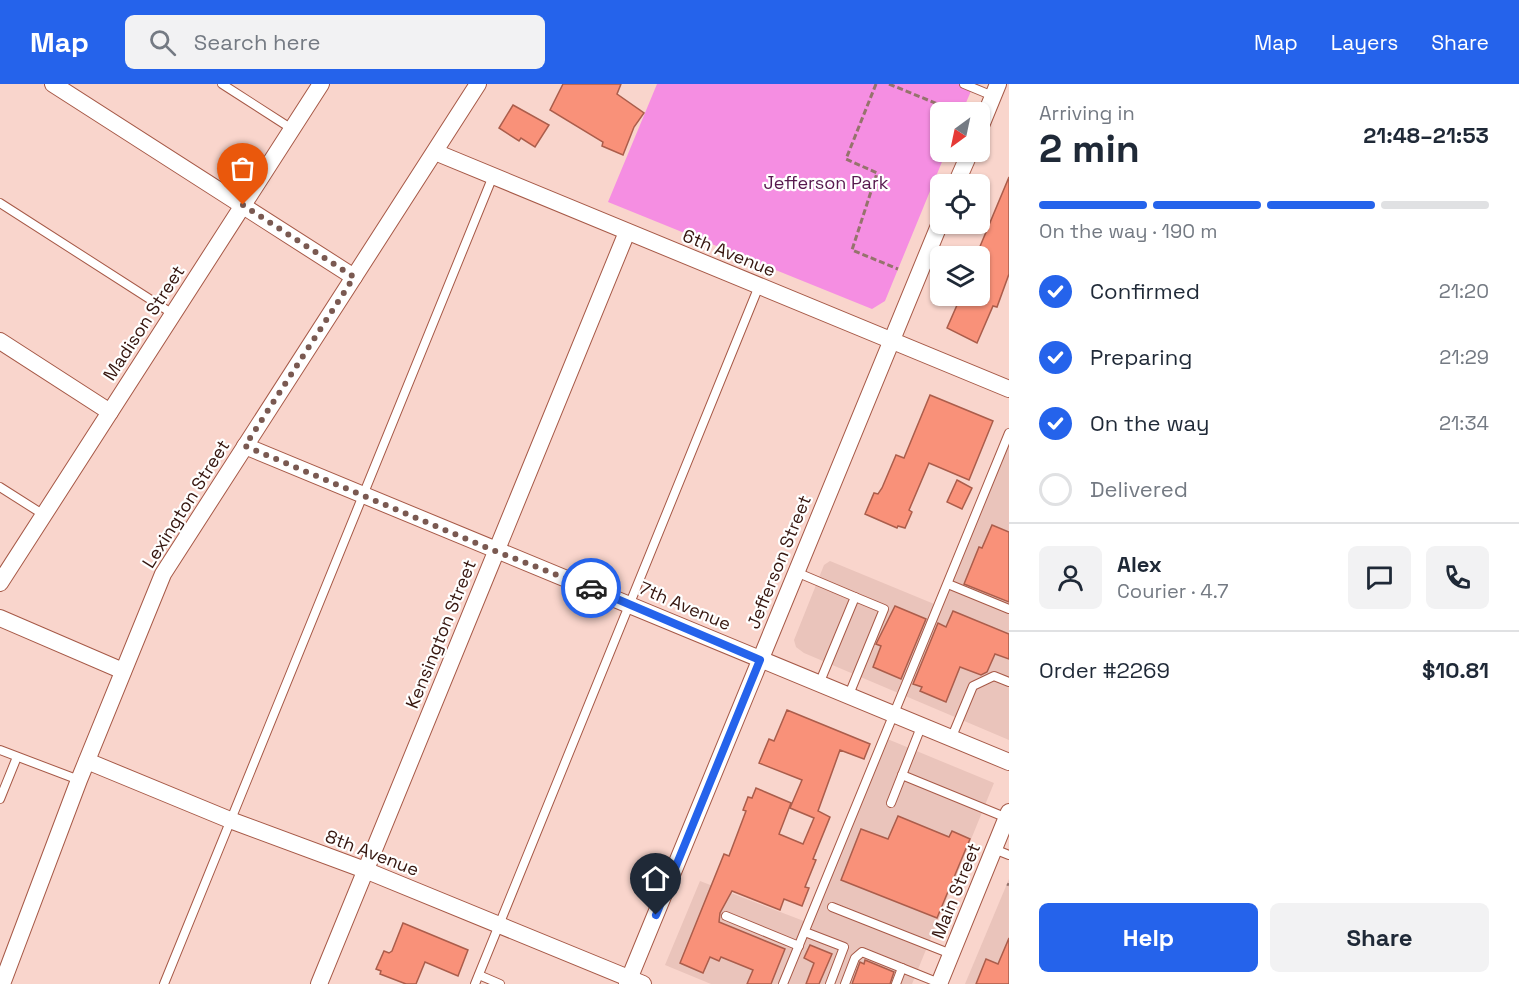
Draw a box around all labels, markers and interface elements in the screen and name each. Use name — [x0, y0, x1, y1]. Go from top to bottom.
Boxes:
search box — [125, 15, 545, 69]
text: Map — [30, 24, 89, 60]
icon: search — [146, 26, 179, 59]
text: Search here — [194, 28, 321, 56]
text: Map — [1254, 29, 1298, 56]
text: Layers — [1331, 29, 1398, 56]
text: Share — [1431, 29, 1489, 56]
text: Arriving in — [1039, 100, 1135, 126]
north arrow — [930, 102, 990, 162]
map controls — [930, 102, 990, 306]
text: 21:48–21:53 — [1363, 121, 1489, 149]
text: 2 min — [1039, 124, 1140, 173]
pin — [217, 143, 268, 205]
icon: bag — [226, 152, 259, 185]
park label: Jefferson Park — [764, 171, 889, 194]
button: locate — [930, 174, 990, 234]
text: On the way · 190 m — [1039, 218, 1217, 244]
street label: 6th Avenue — [679, 223, 779, 282]
button: layers — [930, 246, 990, 306]
street label: Madison Street — [98, 261, 189, 385]
icon: check — [1039, 275, 1072, 308]
text: Confirmed — [1090, 277, 1200, 305]
text: 21:20 — [1439, 278, 1489, 304]
icon: check — [1039, 341, 1072, 374]
text: Preparing — [1090, 343, 1192, 371]
text: 21:29 — [1439, 344, 1489, 370]
icon: check — [1039, 407, 1072, 440]
text: On the way — [1090, 409, 1209, 437]
text: 21:34 — [1439, 410, 1489, 436]
street label: Lexington Street — [137, 435, 234, 572]
text: Delivered — [1090, 475, 1188, 503]
street label: Jefferson Street — [741, 492, 816, 632]
button: person — [1039, 546, 1102, 609]
button: chat — [1348, 546, 1411, 609]
button: phone — [1426, 546, 1489, 609]
text: Alex — [1117, 550, 1162, 578]
street label: Kensington Street — [400, 556, 481, 712]
courier — [561, 558, 621, 618]
icon: car — [575, 572, 608, 605]
street label: 7th Avenue — [636, 576, 735, 635]
text: Courier · 4.7 — [1117, 578, 1228, 604]
text: Order #2269 — [1039, 656, 1170, 684]
text: $10.81 — [1422, 656, 1489, 684]
street label: 8th Avenue — [322, 824, 422, 881]
street label: Main Street — [926, 840, 985, 942]
pin — [630, 853, 681, 915]
icon: home — [639, 862, 672, 895]
button: Help — [1039, 903, 1258, 972]
button: Share — [1270, 903, 1489, 972]

